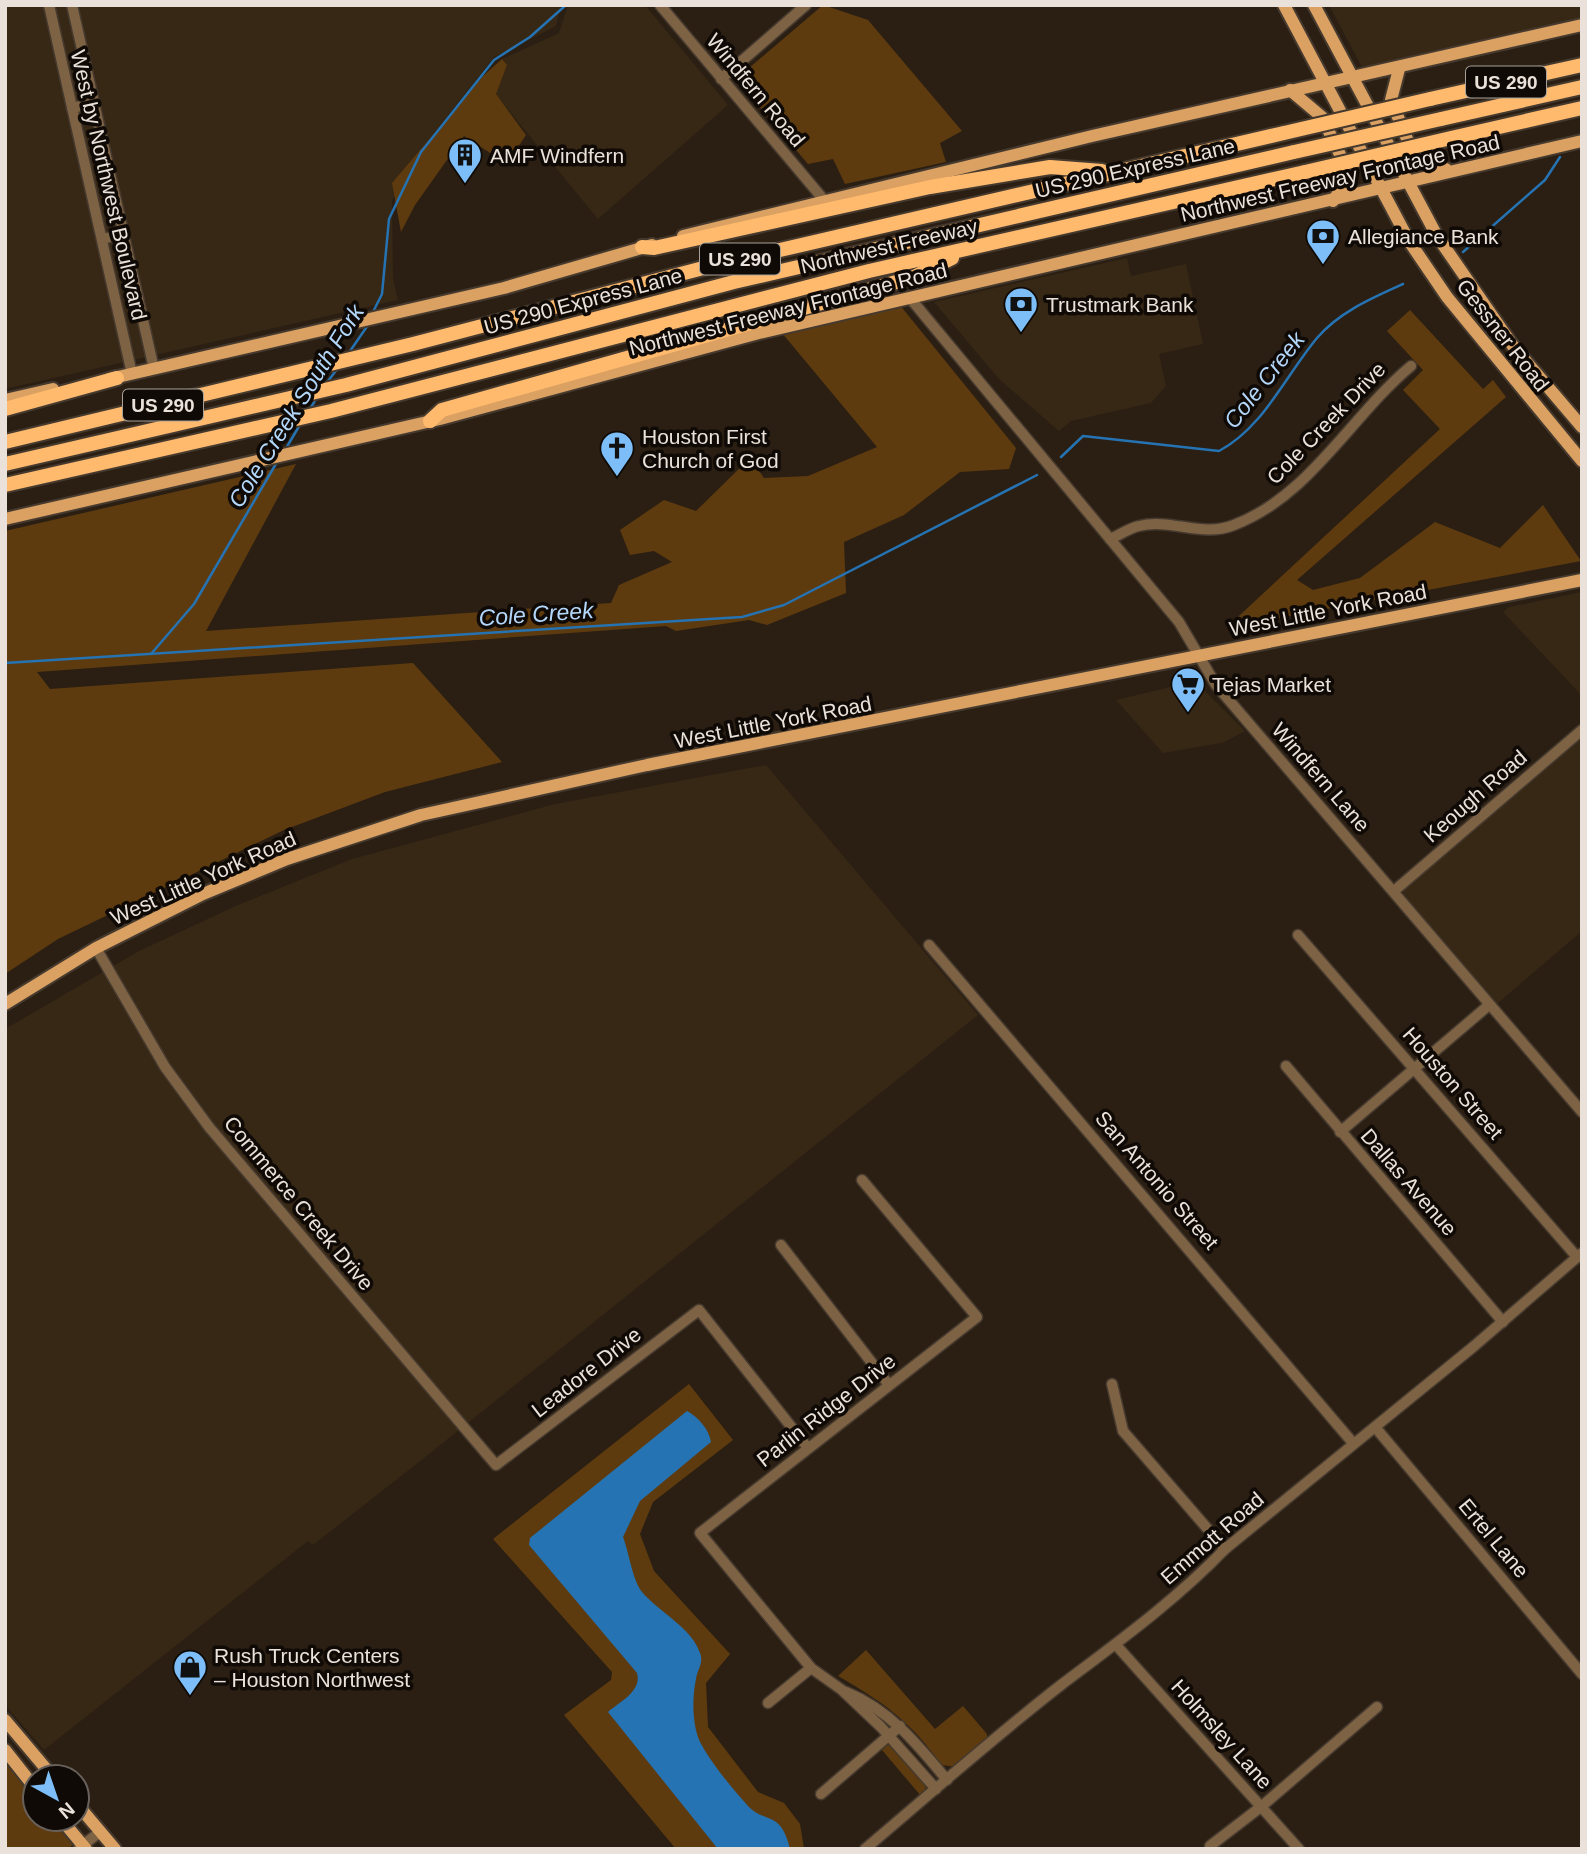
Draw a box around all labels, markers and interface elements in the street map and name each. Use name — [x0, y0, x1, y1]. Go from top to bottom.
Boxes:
street label: Windfern Road — [702, 29, 810, 151]
street label: West by Northwest Boulevard — [67, 48, 151, 322]
road number: US 290 — [1466, 66, 1546, 97]
street label: Northwest Freeway Frontage Road — [1178, 130, 1502, 226]
street label: US 290 Express Lane — [1033, 134, 1237, 202]
building icon: AMF Windfern — [446, 136, 484, 185]
place label: AMF Windfern — [490, 144, 624, 167]
street label: Northwest Freeway — [798, 214, 980, 278]
bank icon: Allegiance Bank — [1304, 217, 1342, 266]
place label: Allegiance Bank — [1348, 225, 1499, 248]
road number: US 290 — [700, 244, 780, 274]
street label: Northwest Freeway Frontage Road — [627, 258, 949, 360]
street label: US 290 Express Lane — [481, 263, 685, 339]
street label: Gessner Road — [1452, 275, 1554, 395]
bank icon: Trustmark Bank — [1002, 285, 1040, 334]
place label: Trustmark Bank — [1046, 293, 1194, 316]
water label: Cole Creek South Fork — [223, 299, 370, 512]
water label: Cole Creek — [1218, 325, 1311, 433]
street label: Cole Creek Drive — [1262, 358, 1390, 488]
road number: US 290 — [123, 390, 203, 420]
place label: Houston First Church of God — [642, 425, 779, 472]
church icon: Houston First Church of God — [598, 429, 636, 478]
street label: West Little York Road — [1227, 580, 1429, 640]
water label: Cole Creek — [478, 597, 596, 631]
supermarket icon: Tejas Market — [1169, 665, 1207, 714]
place label: Tejas Market — [1212, 673, 1331, 696]
street label: West Little York Road — [672, 692, 874, 752]
street label: Windfern Lane — [1268, 718, 1374, 836]
street label: Keough Road — [1419, 745, 1531, 847]
street label: West Little York Road — [107, 827, 299, 929]
street label: Houston Street — [1398, 1023, 1508, 1144]
street label: San Antonio Street — [1091, 1106, 1223, 1254]
street label: Commerce Creek Drive — [220, 1112, 378, 1294]
street label: Dallas Avenue — [1356, 1124, 1462, 1240]
street label: Leadore Drive — [527, 1322, 645, 1422]
street label: Parlin Ridge Drive — [752, 1349, 900, 1471]
street label: Emmott Road — [1156, 1487, 1268, 1589]
street label: Ertel Lane — [1454, 1494, 1534, 1582]
place label: Rush Truck Centers – Houston Northwest — [214, 1644, 410, 1691]
shop icon: Rush Truck Centers – Houston Northwest — [171, 1648, 209, 1697]
street label: Holmsley Lane — [1167, 1675, 1277, 1793]
north arrow — [21, 1763, 91, 1833]
text: N — [55, 1798, 79, 1823]

